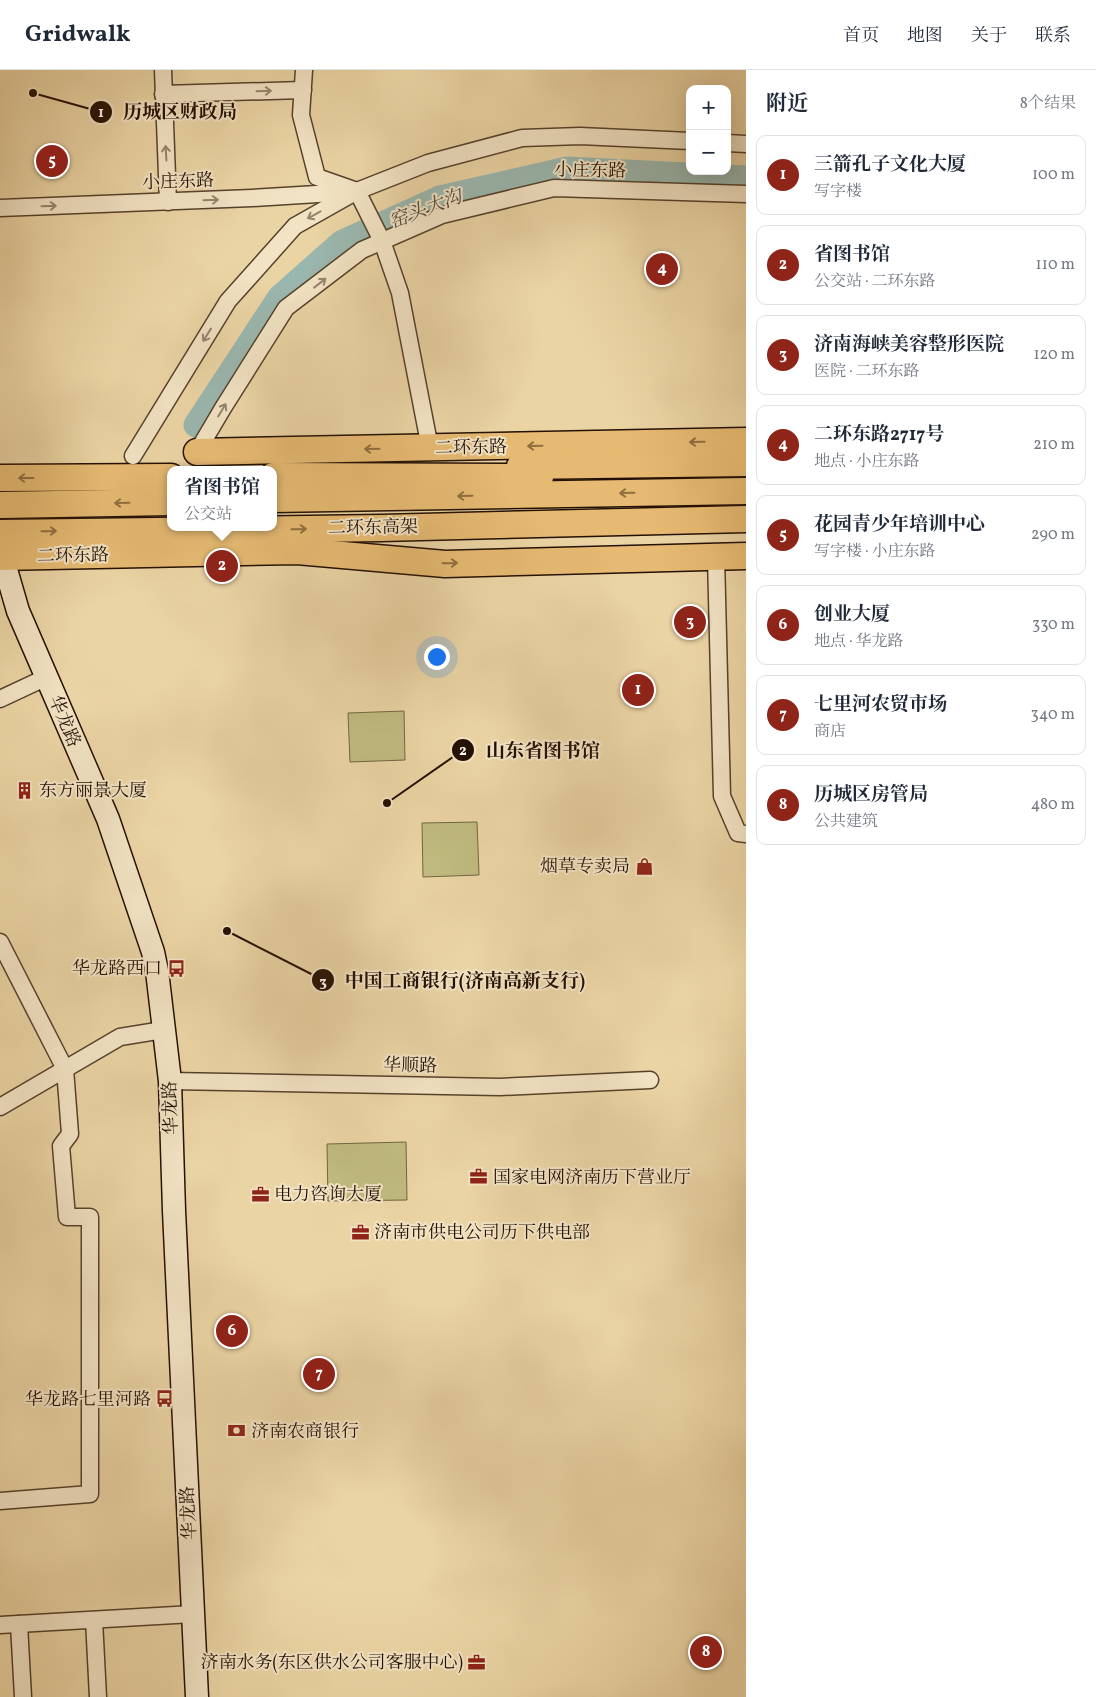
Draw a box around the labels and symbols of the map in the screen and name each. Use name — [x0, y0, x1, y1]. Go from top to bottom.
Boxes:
one-way arrow — [256, 86, 272, 96]
callout: 历城区财政局 — [88, 95, 247, 129]
text: 历城区财政局 — [123, 100, 237, 126]
text: 1 — [98, 103, 104, 124]
pin: 5 — [36, 142, 68, 180]
one-way arrow — [161, 145, 170, 161]
street label: 小庄东路 — [554, 158, 626, 185]
street label: 小庄东路 — [142, 169, 214, 196]
water label: 窑头大沟 — [386, 183, 469, 236]
one-way arrow — [202, 195, 219, 205]
one-way arrow — [40, 202, 56, 211]
one-way arrow — [308, 211, 322, 221]
pin: 4 — [646, 250, 678, 288]
one-way arrow — [313, 277, 326, 288]
one-way arrow — [202, 328, 212, 342]
one-way arrow — [217, 403, 227, 417]
street label: 二环东路 — [435, 435, 507, 462]
one-way arrow — [690, 438, 706, 447]
one-way arrow — [527, 441, 543, 450]
one-way arrow — [365, 444, 381, 453]
one-way arrow — [18, 473, 34, 483]
one-way arrow — [620, 488, 636, 498]
one-way arrow — [457, 491, 474, 501]
one-way arrow — [114, 498, 130, 508]
street label: 二环东高架 — [328, 515, 418, 542]
one-way arrow — [290, 524, 306, 533]
one-way arrow — [40, 527, 56, 536]
street label: 二环东路 — [37, 543, 109, 570]
pin: 2 — [206, 547, 238, 585]
one-way arrow — [442, 558, 458, 568]
pin: 3 — [674, 603, 706, 641]
your location — [424, 644, 450, 670]
pin: 1 — [622, 671, 654, 709]
street label: 华龙路 — [42, 692, 86, 751]
callout: 山东省图书馆 — [451, 733, 610, 767]
text: 山东省图书馆 — [486, 739, 600, 765]
text: 2 — [459, 741, 467, 762]
place label: 东方丽景大厦 — [39, 779, 147, 804]
building icon: 东方丽景大厦 — [15, 780, 35, 800]
place label: 烟草专卖局 — [540, 855, 630, 880]
shop icon: 烟草专卖局 — [634, 856, 654, 876]
place label: 华龙路西口 — [72, 957, 162, 982]
bus stop icon: 华龙路西口 — [166, 958, 186, 978]
callout: 中国工商银行(济南高新支行) — [310, 963, 595, 997]
text: 中国工商银行(济南高新支行) — [345, 969, 585, 995]
text: 3 — [319, 972, 327, 993]
street label: 华顺路 — [383, 1054, 437, 1079]
street label: 华龙路 — [158, 1081, 185, 1135]
place label: 国家电网济南历下营业厅 — [493, 1166, 691, 1191]
office icon: 国家电网济南历下营业厅 — [469, 1167, 489, 1187]
place label: 电力咨询大厦 — [274, 1183, 382, 1208]
office icon: 电力咨询大厦 — [250, 1184, 270, 1204]
place label: 济南市供电公司历下供电部 — [374, 1221, 590, 1246]
office icon: 济南市供电公司历下供电部 — [350, 1222, 370, 1242]
pin: 6 — [216, 1312, 248, 1350]
pin: 7 — [303, 1355, 335, 1393]
place label: 华龙路七里河路 — [25, 1388, 151, 1413]
bus stop icon: 华龙路七里河路 — [155, 1389, 175, 1409]
place label: 济南农商银行 — [251, 1420, 359, 1445]
bank icon: 济南农商银行 — [227, 1421, 247, 1441]
street label: 华龙路 — [176, 1485, 203, 1541]
pin: 8 — [690, 1633, 722, 1671]
place label: 济南水务(东区供水公司客服中心) — [201, 1651, 463, 1676]
office icon: 济南水务(东区供水公司客服中心) — [467, 1652, 487, 1672]

